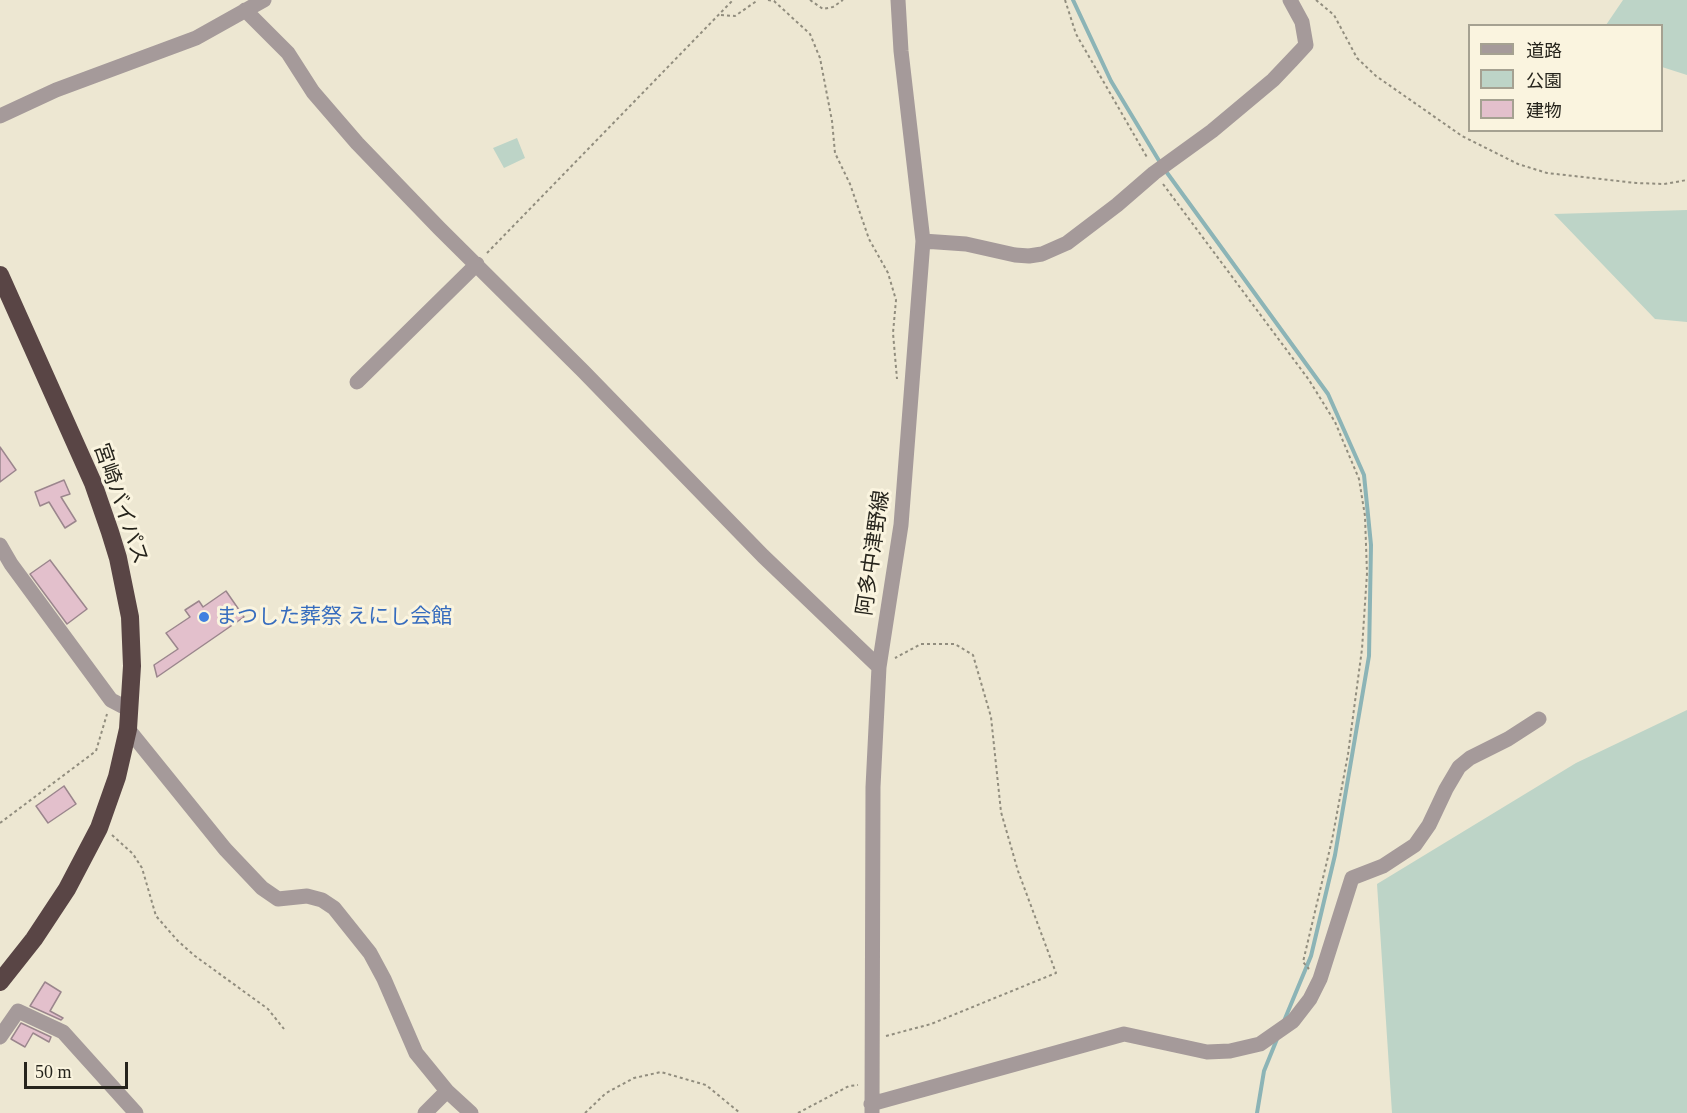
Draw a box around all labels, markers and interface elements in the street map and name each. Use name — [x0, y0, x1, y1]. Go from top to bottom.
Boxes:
legend — [1468, 24, 1663, 132]
text: 道路 — [1526, 41, 1562, 61]
text: 公園 — [1526, 71, 1562, 91]
text: 建物 — [1526, 101, 1562, 121]
street label: 宮崎バイパス — [88, 440, 152, 568]
street label: 阿多中津野線 — [853, 489, 895, 617]
place label: まつした葬祭 えにし会館 — [216, 604, 452, 630]
marker: まつした葬祭 えにし会館 — [197, 610, 211, 624]
scale bar — [27, 1050, 130, 1088]
text: 50 m — [35, 1062, 72, 1082]

